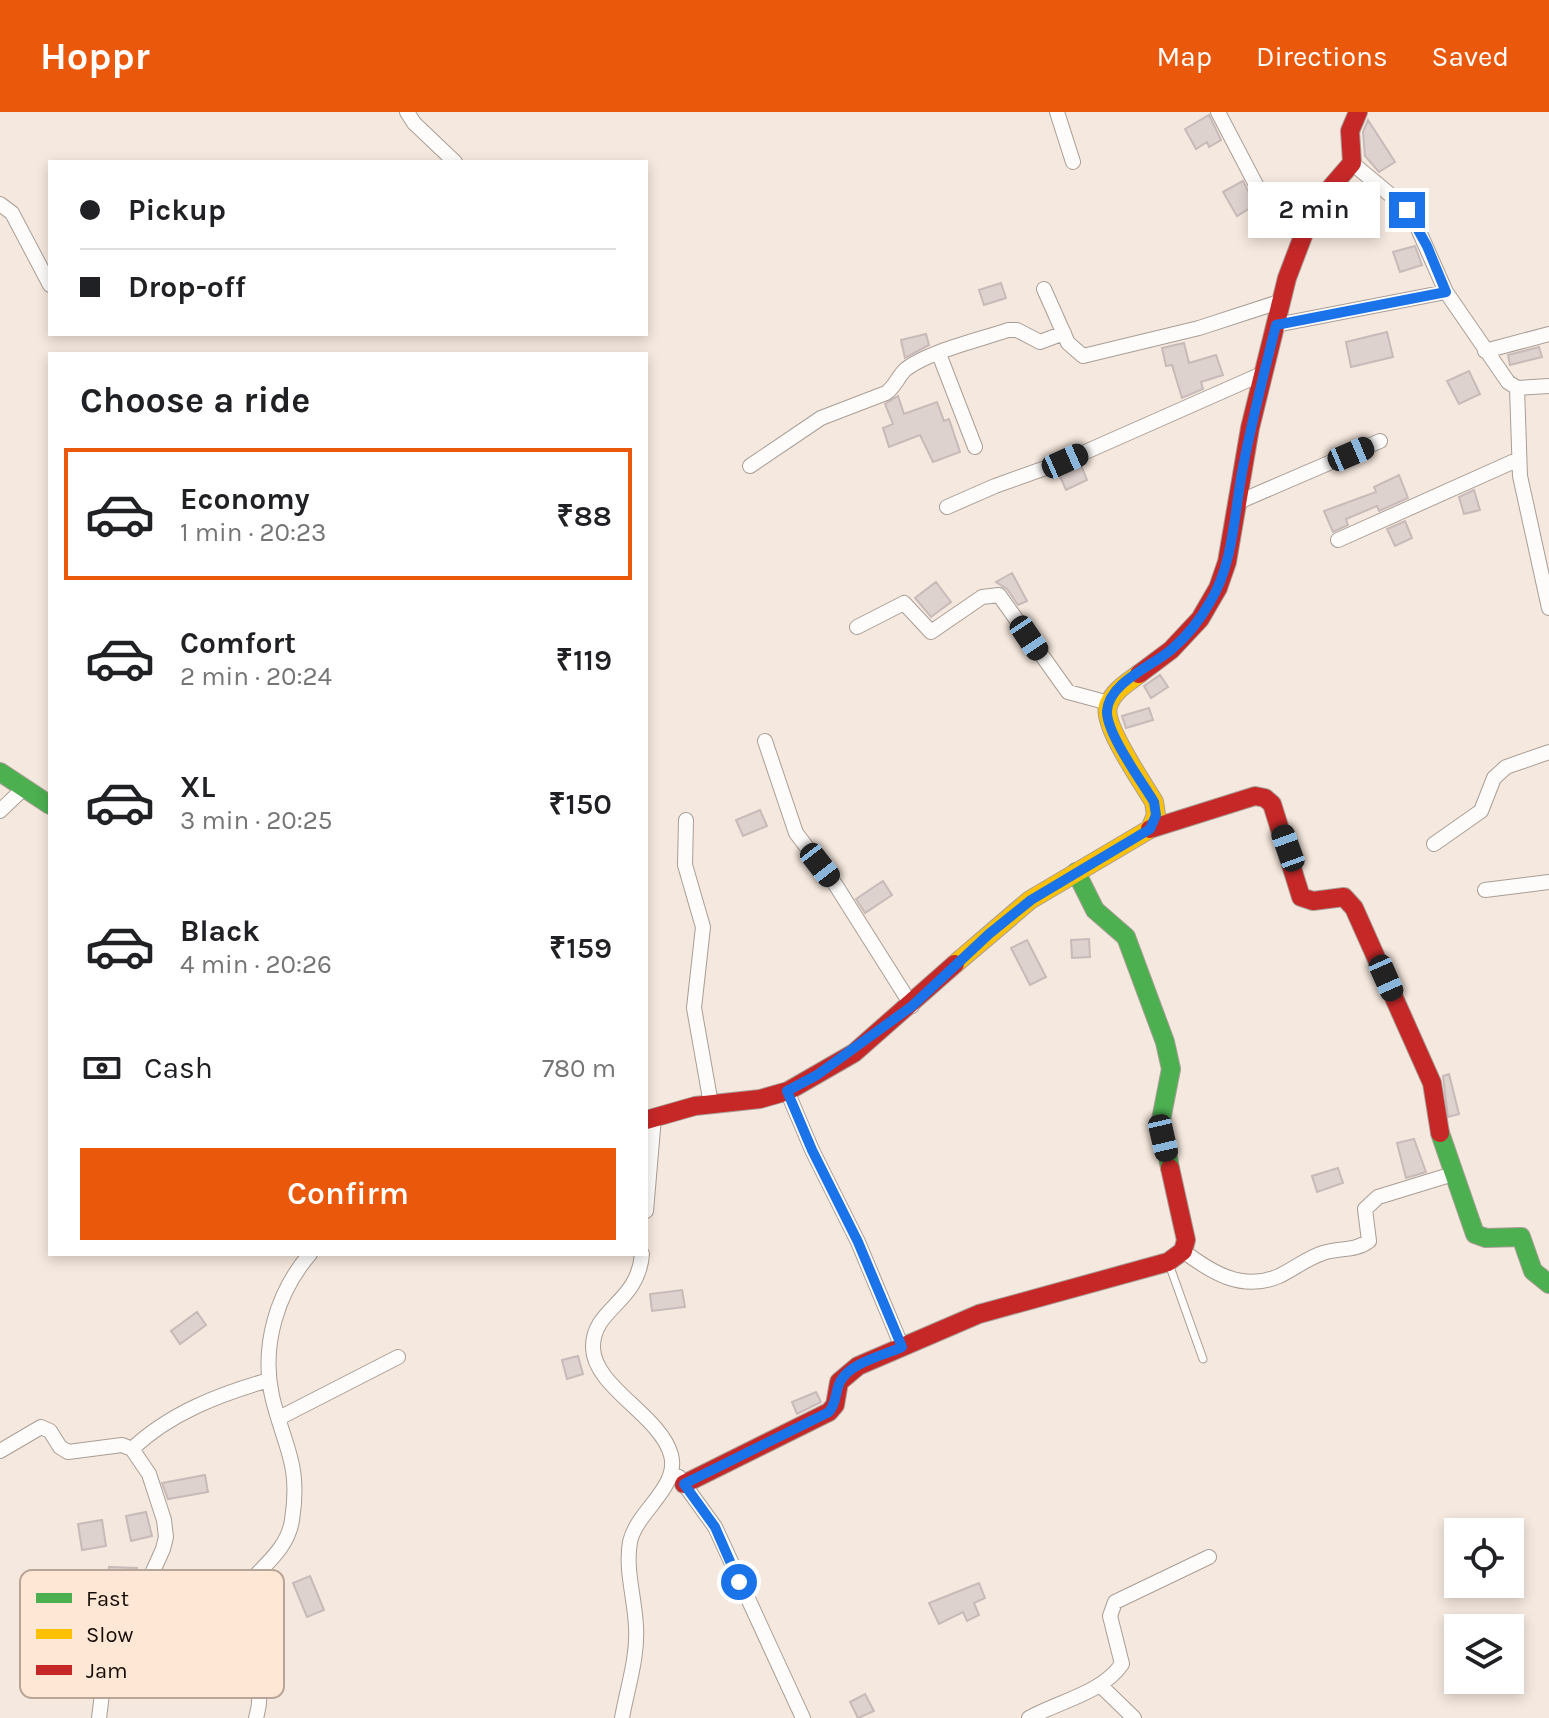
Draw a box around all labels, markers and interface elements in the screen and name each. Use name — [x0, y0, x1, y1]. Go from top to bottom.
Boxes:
text: Hoppr — [40, 34, 150, 79]
text: Map — [1157, 40, 1212, 73]
text: Directions — [1256, 40, 1388, 73]
text: Saved — [1432, 40, 1509, 73]
callout: 2 min — [1247, 182, 1379, 238]
text: Pickup — [128, 192, 226, 228]
route end — [1389, 192, 1425, 228]
text: 2 min — [1279, 194, 1349, 225]
text: Drop-off — [128, 269, 246, 305]
text: Choose a ride — [80, 379, 310, 421]
car — [1324, 434, 1378, 474]
car — [1038, 440, 1092, 482]
icon: car — [84, 478, 156, 550]
text: Economy — [180, 481, 310, 517]
text: ₹88 — [557, 498, 612, 534]
text: 1 min · 20:23 — [180, 517, 326, 548]
car — [1006, 611, 1052, 665]
icon: car — [84, 622, 156, 694]
text: Comfort — [180, 625, 296, 661]
text: ₹119 — [556, 642, 612, 678]
text: 2 min · 20:24 — [180, 661, 332, 692]
icon: car — [84, 766, 156, 838]
text: XL — [180, 769, 215, 805]
text: ₹150 — [548, 786, 612, 822]
text: 3 min · 20:25 — [180, 805, 333, 836]
car — [1269, 821, 1307, 875]
car — [796, 839, 844, 891]
icon: car — [84, 910, 156, 982]
text: Black — [180, 913, 260, 949]
text: ₹159 — [549, 930, 612, 966]
text: 4 min · 20:26 — [180, 949, 332, 980]
car — [1365, 951, 1407, 1005]
icon: cash — [80, 1046, 124, 1090]
text: Cash — [144, 1050, 213, 1086]
text: 780 m — [542, 1053, 616, 1084]
car — [1146, 1112, 1180, 1164]
button: Confirm — [80, 1148, 616, 1240]
map controls — [1444, 1518, 1524, 1694]
button: locate — [1444, 1518, 1524, 1598]
route start — [721, 1564, 757, 1600]
legend — [20, 1570, 284, 1698]
text: Fast — [86, 1586, 129, 1612]
button: layers — [1444, 1614, 1524, 1694]
text: Slow — [86, 1622, 133, 1648]
text: Jam — [86, 1658, 128, 1684]

